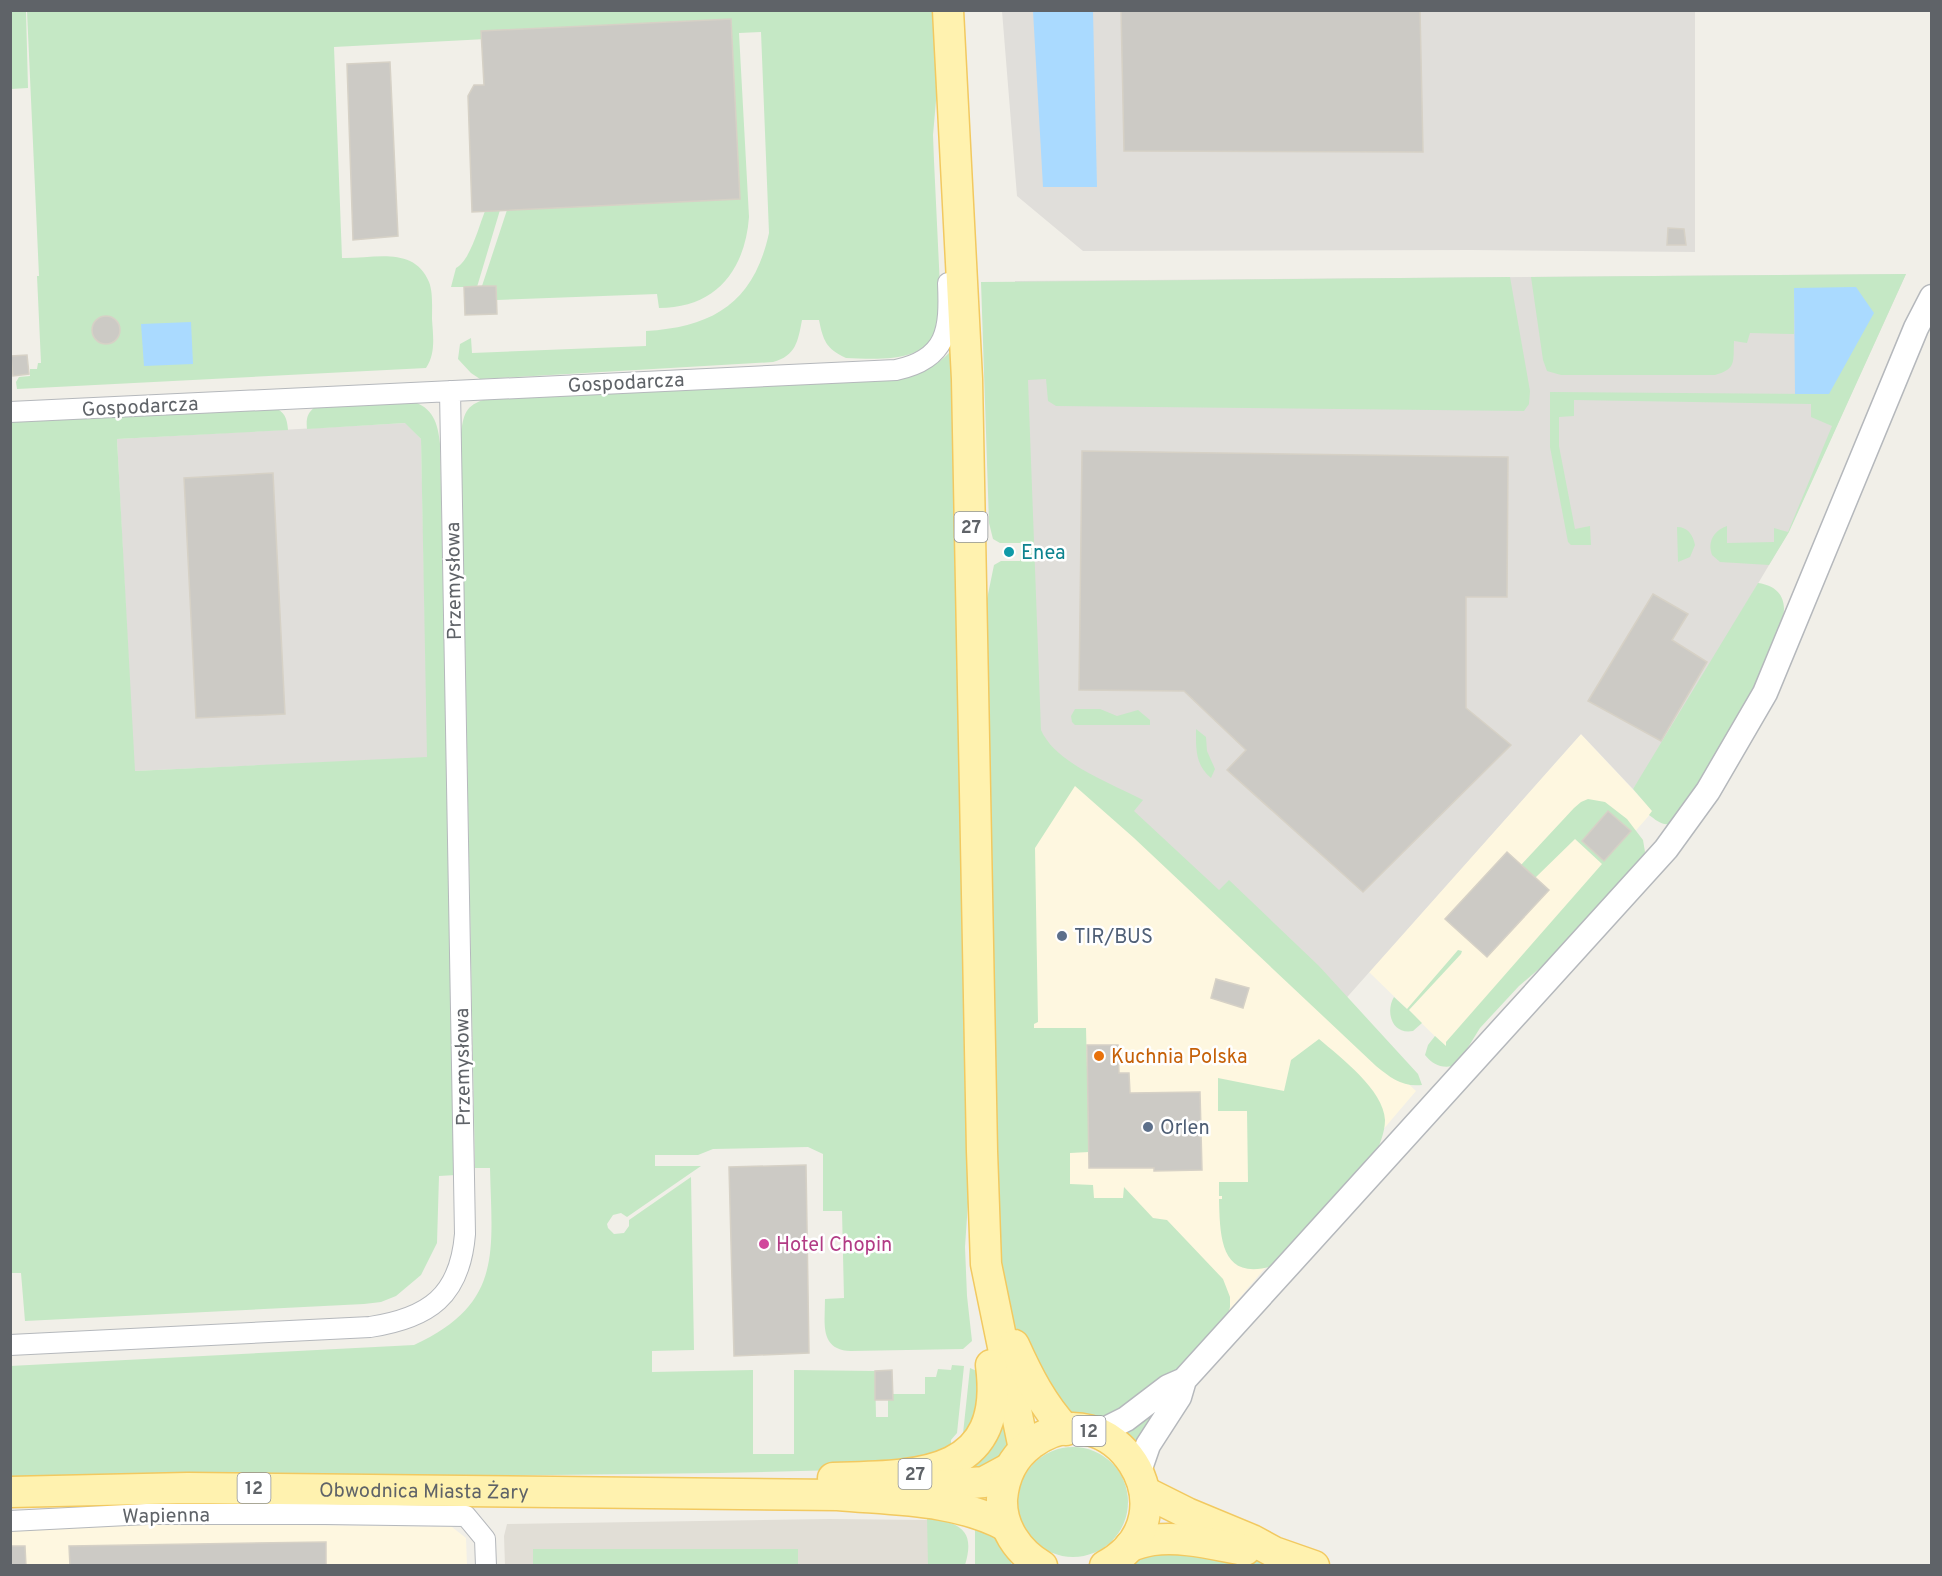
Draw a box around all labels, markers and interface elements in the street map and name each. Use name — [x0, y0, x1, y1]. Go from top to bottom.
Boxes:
street label: Gospodarcza — [567, 368, 685, 400]
street label: Gospodarcza — [81, 392, 199, 424]
road number: 27 — [954, 512, 988, 542]
street label: Przemysłowa — [441, 522, 469, 640]
place label: Enea — [1021, 541, 1066, 567]
marker: Enea — [1002, 545, 1016, 559]
place label: TIR/BUS — [1074, 925, 1153, 951]
marker: TIR/BUS — [1055, 929, 1069, 943]
street label: Przemysłowa — [450, 1008, 478, 1126]
place label: Kuchnia Polska — [1111, 1045, 1247, 1071]
marker: Kuchnia Polska — [1092, 1049, 1106, 1063]
place label: Orlen — [1160, 1116, 1210, 1142]
marker: Orlen — [1141, 1120, 1155, 1134]
place label: Hotel Chopin — [776, 1233, 892, 1259]
marker: Hotel Chopin — [757, 1237, 771, 1251]
road number: 12 — [1072, 1416, 1106, 1446]
road number: 27 — [898, 1459, 932, 1489]
road number: 12 — [238, 1473, 270, 1503]
street label: Obwodnica Miasta Żary — [319, 1478, 529, 1507]
street label: Wapienna — [122, 1503, 210, 1531]

